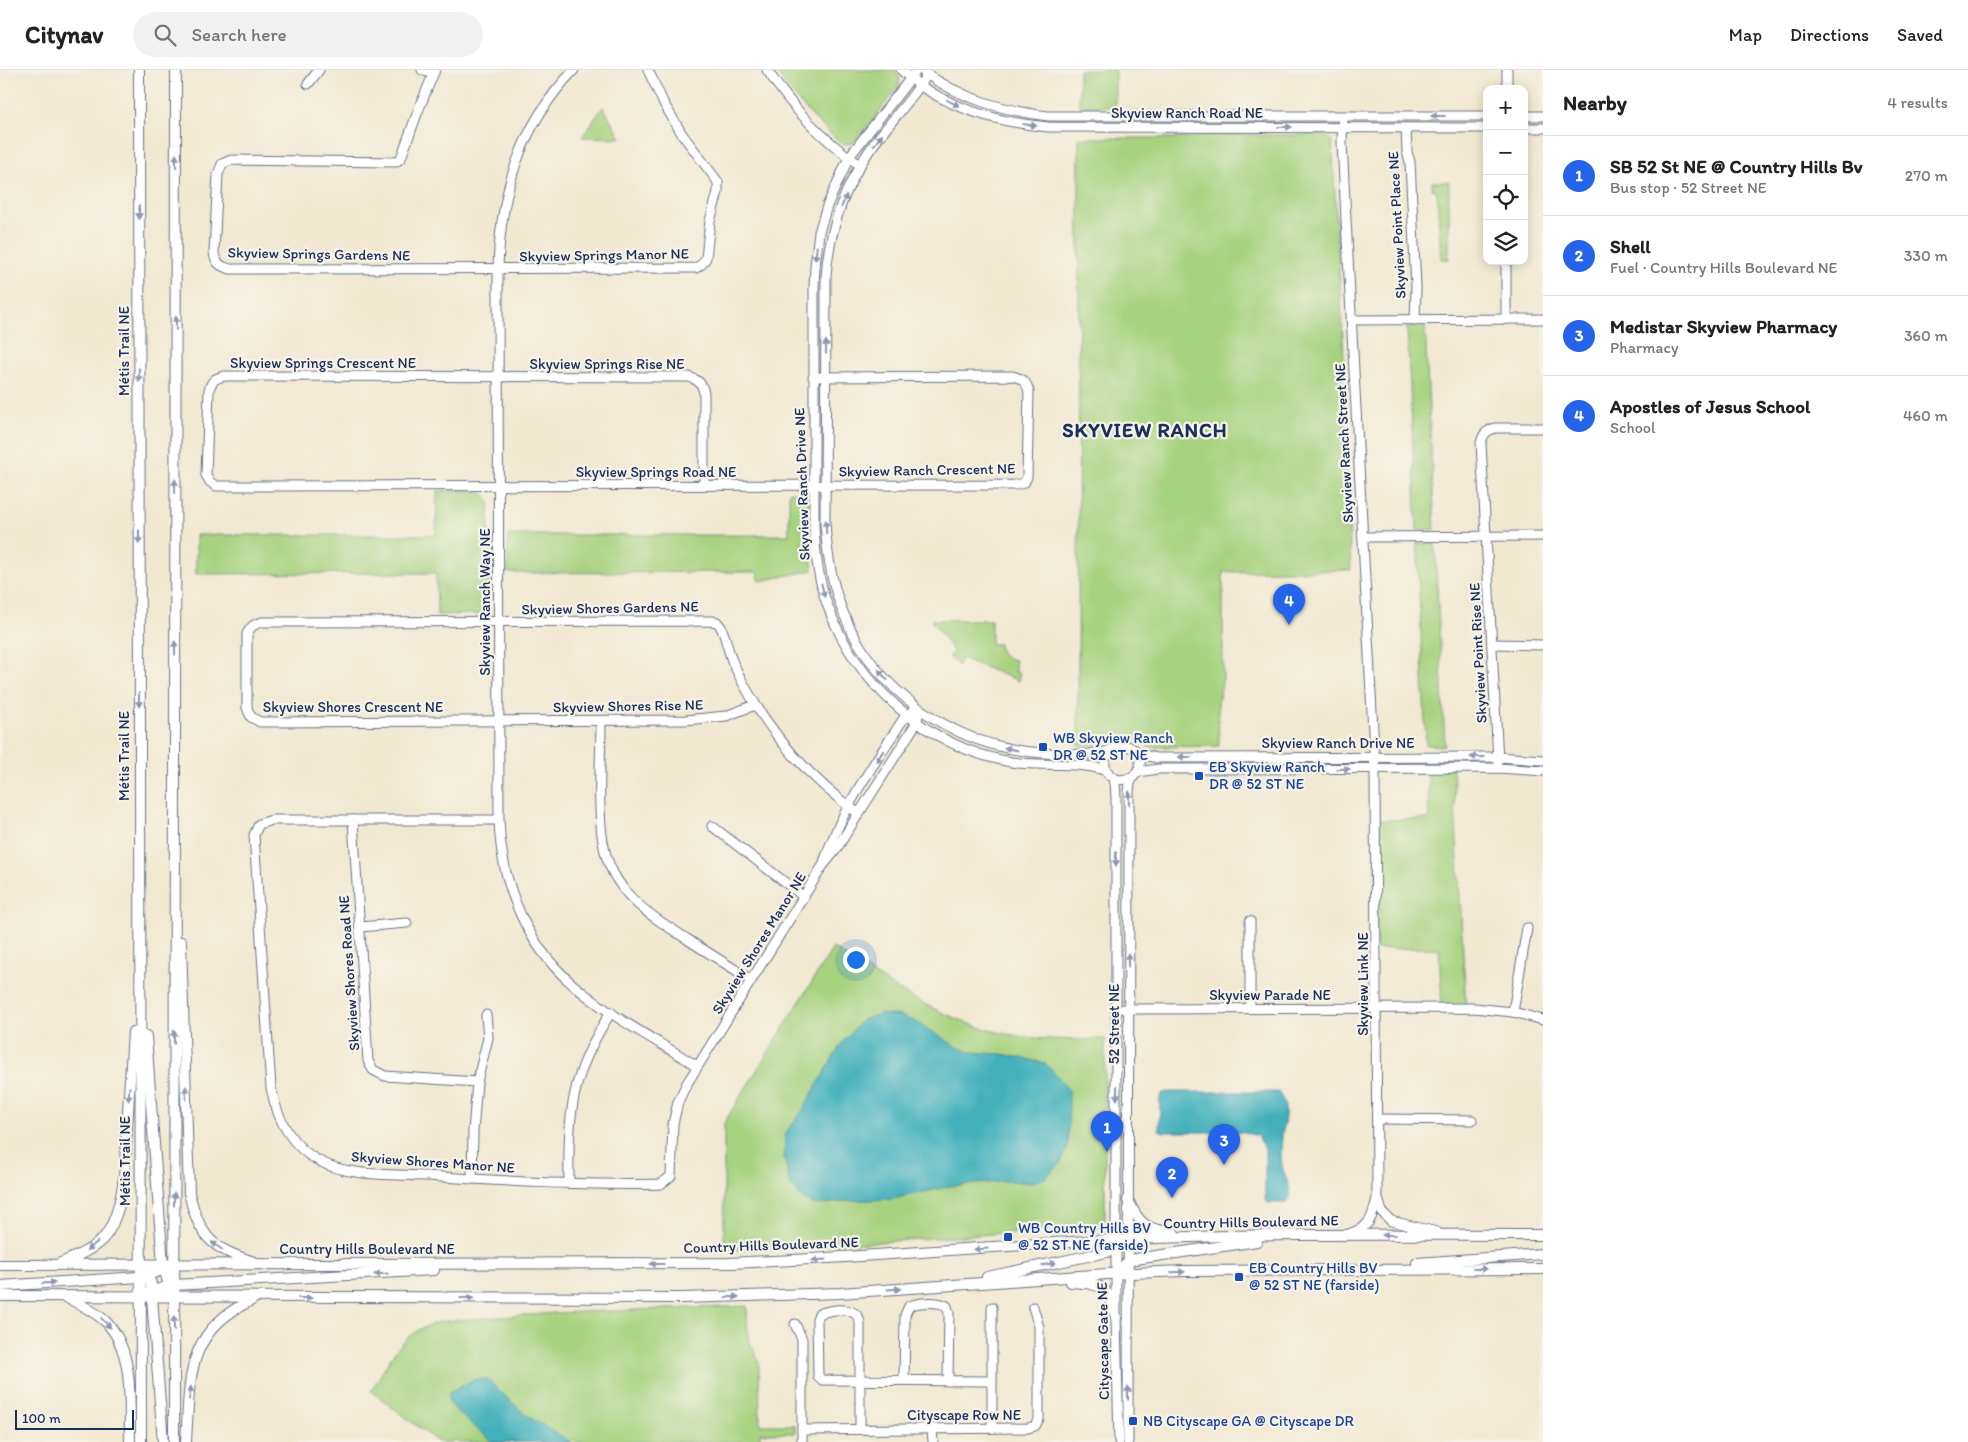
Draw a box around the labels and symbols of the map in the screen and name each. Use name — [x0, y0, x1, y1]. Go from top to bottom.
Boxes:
one-way arrow — [946, 100, 960, 108]
street label: Skyview Ranch Road NE — [1111, 104, 1263, 122]
one-way arrow — [1430, 112, 1446, 120]
one-way arrow — [1023, 121, 1039, 129]
one-way arrow — [1277, 123, 1293, 131]
one-way arrow — [873, 134, 884, 147]
street label: Skyview Point Place NE — [1384, 151, 1410, 299]
one-way arrow — [172, 152, 180, 168]
one-way arrow — [840, 194, 848, 208]
one-way arrow — [135, 204, 143, 220]
street label: Skyview Springs Gardens NE — [227, 243, 411, 265]
street label: Skyview Springs Manor NE — [519, 245, 689, 265]
one-way arrow — [812, 245, 820, 261]
street label: Métis Trail NE — [115, 306, 133, 396]
one-way arrow — [172, 315, 180, 331]
one-way arrow — [822, 339, 830, 355]
street label: Skyview Springs Crescent NE — [230, 354, 416, 372]
street label: Skyview Springs Rise NE — [529, 355, 685, 373]
street label: Skyview Ranch Street NE — [1331, 363, 1357, 523]
one-way arrow — [135, 367, 143, 383]
street label: Skyview Ranch Drive NE — [790, 407, 814, 561]
district label: SKYVIEW RANCH — [1062, 418, 1228, 442]
street label: Skyview Ranch Crescent NE — [838, 459, 1016, 481]
street label: Skyview Springs Road NE — [576, 463, 736, 481]
one-way arrow — [171, 477, 179, 493]
one-way arrow — [821, 519, 829, 535]
street label: Skyview Ranch Way NE — [476, 528, 494, 676]
one-way arrow — [135, 529, 143, 545]
one-way arrow — [819, 582, 827, 597]
street label: Skyview Point Rise NE — [1465, 582, 1491, 724]
pin: 4 — [1273, 584, 1305, 625]
street label: Skyview Shores Gardens NE — [521, 597, 699, 619]
one-way arrow — [171, 640, 179, 656]
one-way arrow — [878, 669, 889, 682]
one-way arrow — [135, 692, 143, 708]
street label: Skyview Shores Rise NE — [553, 696, 703, 716]
street label: Skyview Shores Crescent NE — [263, 698, 443, 716]
street label: Métis Trail NE — [115, 711, 133, 801]
place label: WB Skyview Ranch DR @ 52 ST NE — [1053, 729, 1173, 764]
street label: Skyview Ranch Drive NE — [1262, 734, 1414, 752]
marker: WB Skyview Ranch DR @ 52 ST NE — [1037, 741, 1049, 753]
one-way arrow — [1002, 744, 1018, 752]
one-way arrow — [876, 749, 885, 762]
one-way arrow — [1177, 753, 1193, 761]
one-way arrow — [1469, 753, 1485, 761]
place label: EB Skyview Ranch DR @ 52 ST NE — [1209, 758, 1325, 793]
one-way arrow — [1336, 765, 1352, 773]
marker: EB Skyview Ranch DR @ 52 ST NE — [1193, 770, 1205, 782]
one-way arrow — [1126, 789, 1134, 805]
one-way arrow — [1112, 852, 1120, 868]
street label: Skyview Shores Manor NE — [708, 869, 810, 1017]
street label: Skyview Shores Road NE — [335, 895, 363, 1051]
street label: Skyview Link NE — [1354, 932, 1372, 1036]
your location — [843, 947, 869, 973]
one-way arrow — [1124, 952, 1132, 968]
street label: 52 Street NE — [1105, 984, 1123, 1064]
street label: Skyview Parade NE — [1209, 986, 1331, 1004]
one-way arrow — [170, 1028, 178, 1044]
one-way arrow — [182, 1084, 190, 1100]
one-way arrow — [1113, 1085, 1121, 1101]
one-way arrow — [125, 1086, 133, 1102]
pin: 1 — [1091, 1111, 1123, 1152]
street label: Métis Trail NE — [116, 1116, 134, 1206]
pin: 3 — [1208, 1124, 1240, 1165]
street label: Skyview Shores Manor NE — [351, 1147, 515, 1177]
pin: 2 — [1156, 1157, 1188, 1198]
one-way arrow — [170, 1191, 178, 1207]
street label: Country Hills Boulevard NE — [1163, 1211, 1339, 1233]
place label: WB Country Hills BV @ 52 ST NE (farside) — [1018, 1219, 1151, 1254]
marker: WB Country Hills BV @ 52 ST NE (farside) — [1002, 1231, 1014, 1243]
one-way arrow — [1381, 1231, 1397, 1239]
street label: Country Hills Boulevard NE — [683, 1233, 859, 1257]
street label: Country Hills Boulevard NE — [279, 1240, 455, 1258]
one-way arrow — [86, 1241, 99, 1252]
one-way arrow — [210, 1241, 224, 1251]
one-way arrow — [973, 1245, 989, 1253]
one-way arrow — [811, 1256, 827, 1264]
place label: EB Country Hills BV @ 52 ST NE (farside) — [1249, 1259, 1379, 1294]
one-way arrow — [649, 1260, 665, 1268]
one-way arrow — [1041, 1260, 1056, 1268]
one-way arrow — [1473, 1265, 1489, 1273]
one-way arrow — [1170, 1267, 1186, 1275]
one-way arrow — [372, 1270, 388, 1278]
marker: EB Country Hills BV @ 52 ST NE (farside) — [1233, 1271, 1245, 1283]
one-way arrow — [41, 1279, 57, 1287]
street label: Cityscape Gate NE — [1093, 1282, 1113, 1400]
one-way arrow — [887, 1284, 903, 1292]
one-way arrow — [724, 1293, 740, 1301]
one-way arrow — [297, 1294, 313, 1302]
one-way arrow — [459, 1294, 475, 1302]
one-way arrow — [170, 1315, 178, 1331]
one-way arrow — [100, 1317, 112, 1329]
one-way arrow — [186, 1385, 194, 1401]
one-way arrow — [1124, 1385, 1132, 1401]
street label: Cityscape Row NE — [907, 1406, 1021, 1424]
scale bar — [15, 1407, 134, 1430]
place label: NB Cityscape GA @ Cityscape DR — [1143, 1412, 1354, 1430]
marker: NB Cityscape GA @ Cityscape DR — [1127, 1415, 1139, 1427]

